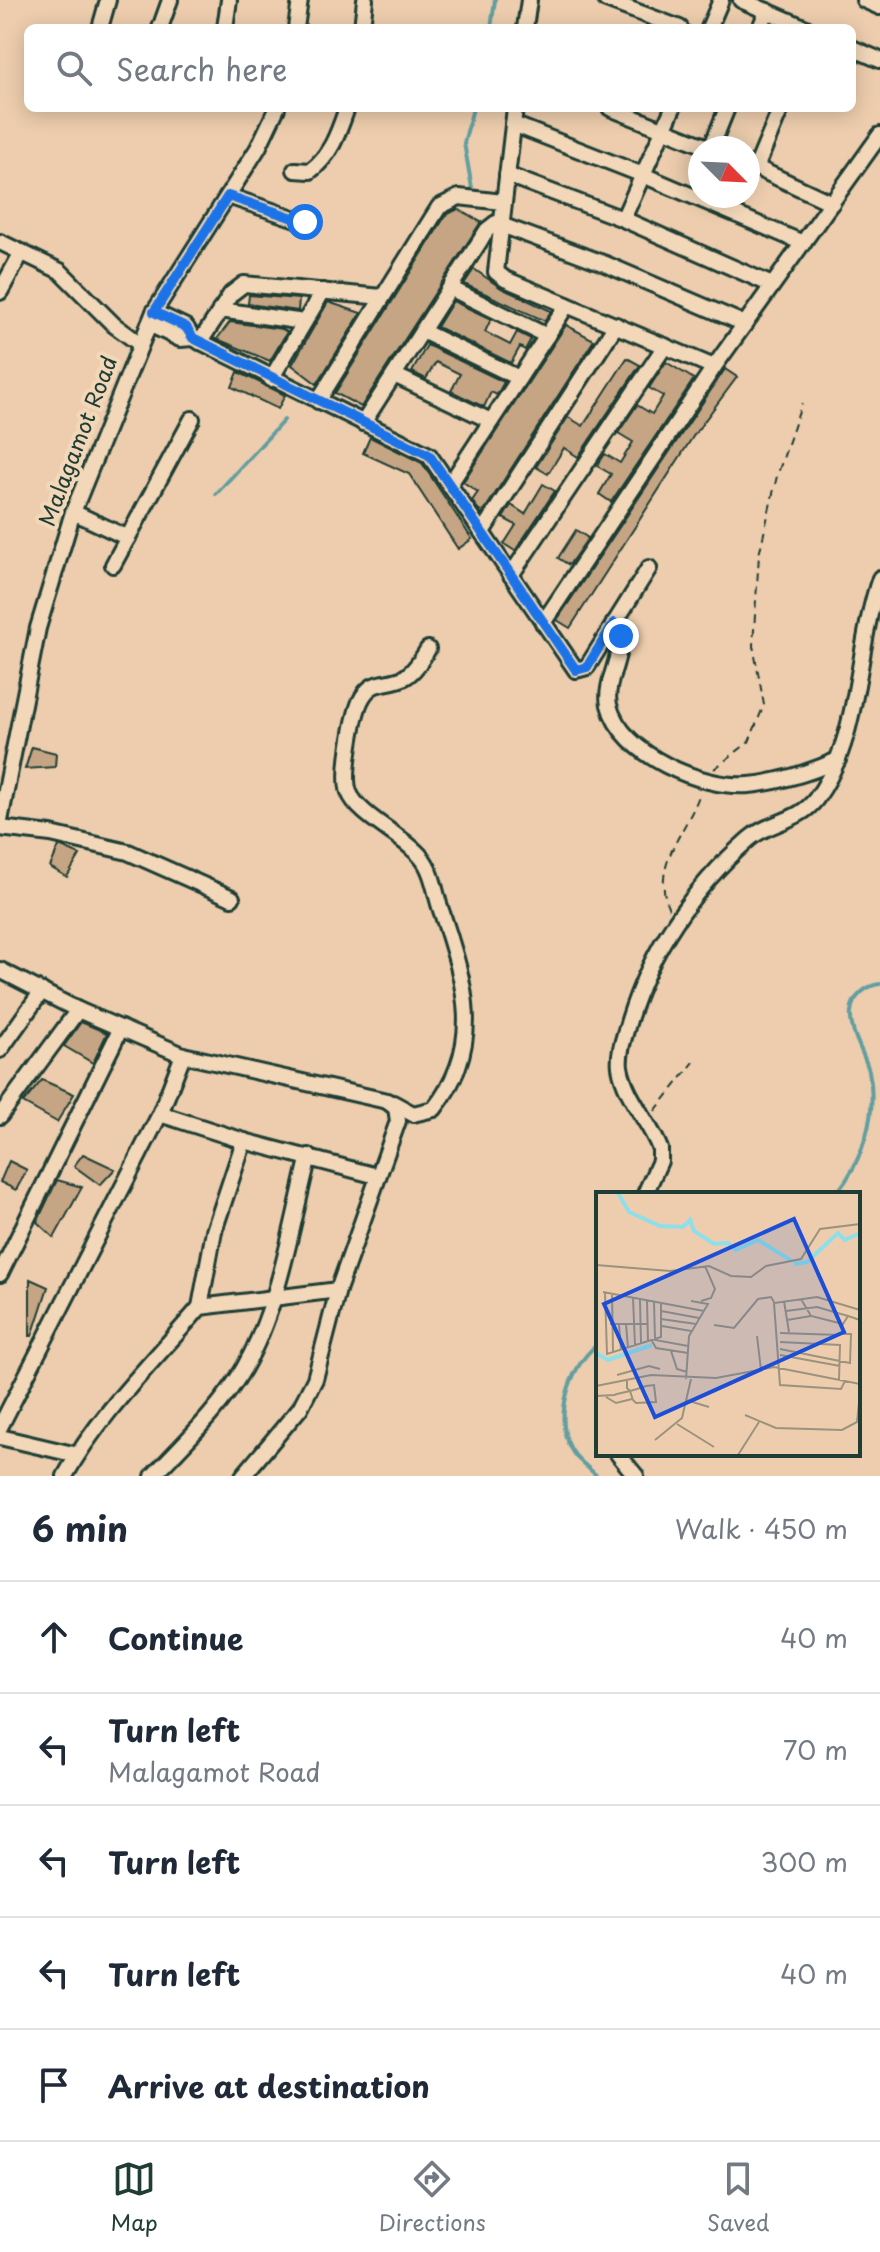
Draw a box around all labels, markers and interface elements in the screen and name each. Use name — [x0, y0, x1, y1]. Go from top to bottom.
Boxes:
search box — [24, 24, 856, 112]
icon: search — [52, 46, 96, 90]
text: Search here — [116, 46, 288, 91]
north arrow — [688, 136, 760, 208]
route start — [287, 204, 323, 240]
street label: Malagamot Road — [29, 350, 124, 530]
route end — [603, 618, 639, 654]
inset map — [596, 1192, 860, 1456]
text: 6 min — [32, 1502, 128, 1554]
text: Walk · 450 m — [675, 1509, 848, 1548]
icon: ahead — [32, 1615, 76, 1659]
text: Continue — [108, 1615, 243, 1660]
text: 40 m — [780, 1618, 848, 1657]
text: Turn left — [108, 1707, 240, 1752]
icon: left — [32, 1727, 76, 1771]
text: 70 m — [783, 1730, 848, 1769]
text: Malagamot Road — [108, 1752, 321, 1791]
icon: left — [32, 1839, 76, 1883]
text: Turn left — [108, 1839, 240, 1884]
text: 300 m — [761, 1842, 848, 1881]
icon: left — [32, 1951, 76, 1995]
text: Turn left — [108, 1951, 240, 1996]
text: 40 m — [780, 1954, 848, 1993]
icon: arrive — [32, 2063, 76, 2107]
text: Arrive at destination — [108, 2063, 430, 2108]
tab: Map — [111, 2157, 158, 2238]
tab: Directions — [379, 2157, 486, 2238]
tab: Saved — [707, 2157, 769, 2238]

